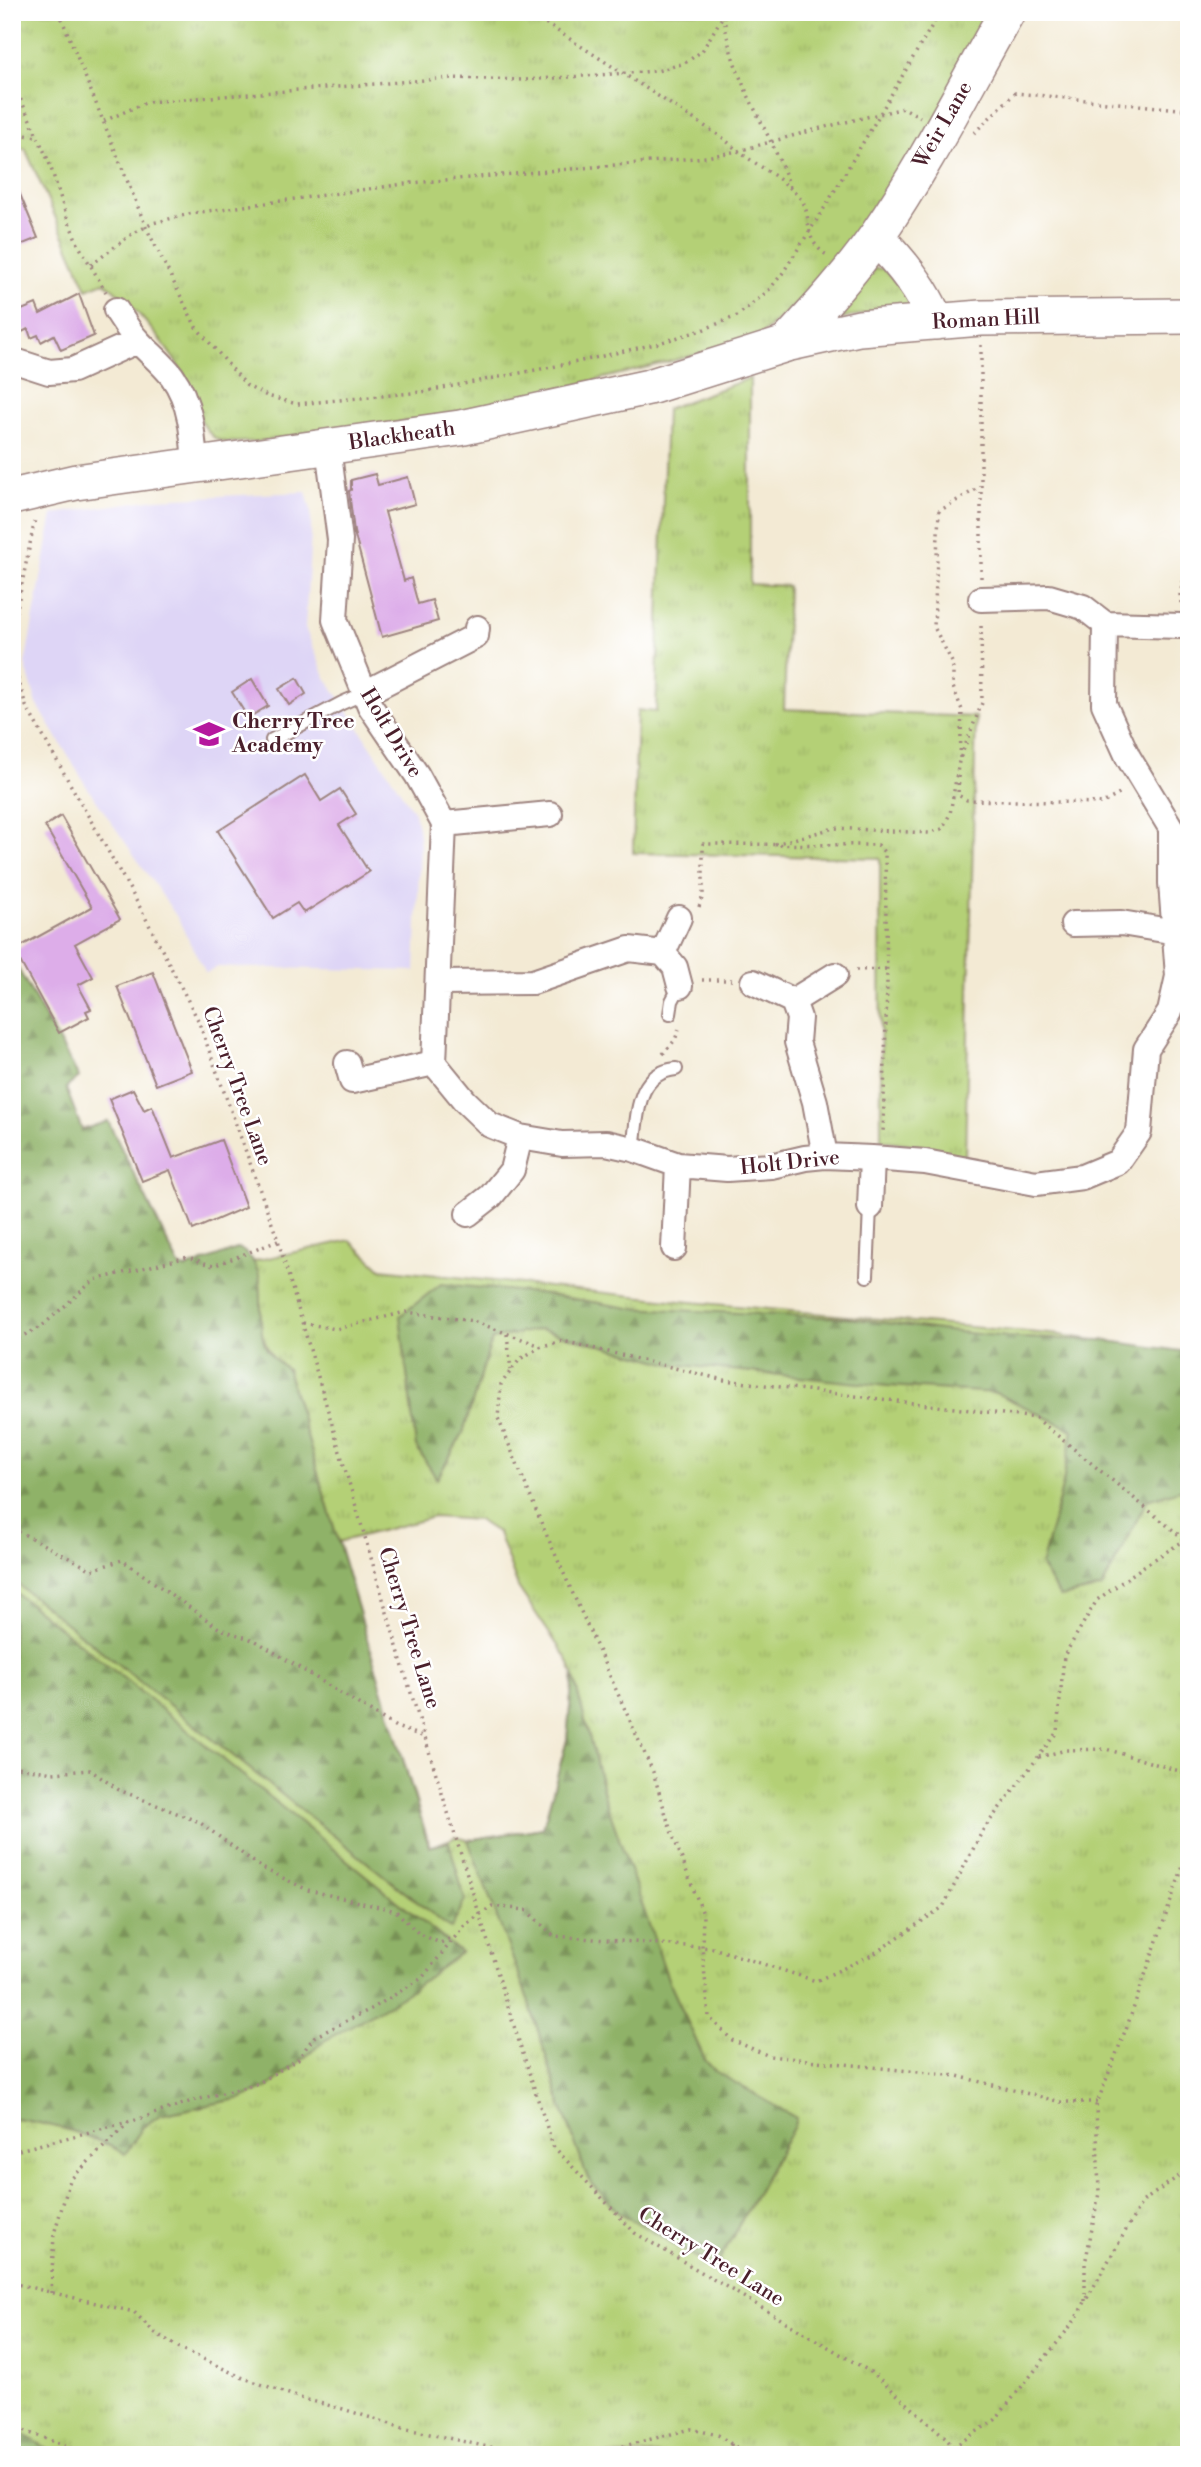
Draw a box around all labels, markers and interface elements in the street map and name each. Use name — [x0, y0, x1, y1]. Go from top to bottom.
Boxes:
street label: Weir Lane — [907, 77, 978, 174]
street label: Roman Hill — [931, 304, 1041, 336]
street label: Blackheath — [346, 416, 457, 456]
street label: Holt Drive — [354, 683, 428, 783]
place label: Cherry Tree Academy — [231, 709, 355, 759]
school or university icon: Cherry Tree Academy — [192, 717, 226, 751]
street label: Cherry Tree Lane — [196, 1003, 278, 1169]
street label: Holt Drive — [739, 1145, 841, 1181]
street label: Cherry Tree Lane — [372, 1544, 446, 1712]
street label: Cherry Tree Lane — [633, 2202, 789, 2312]

